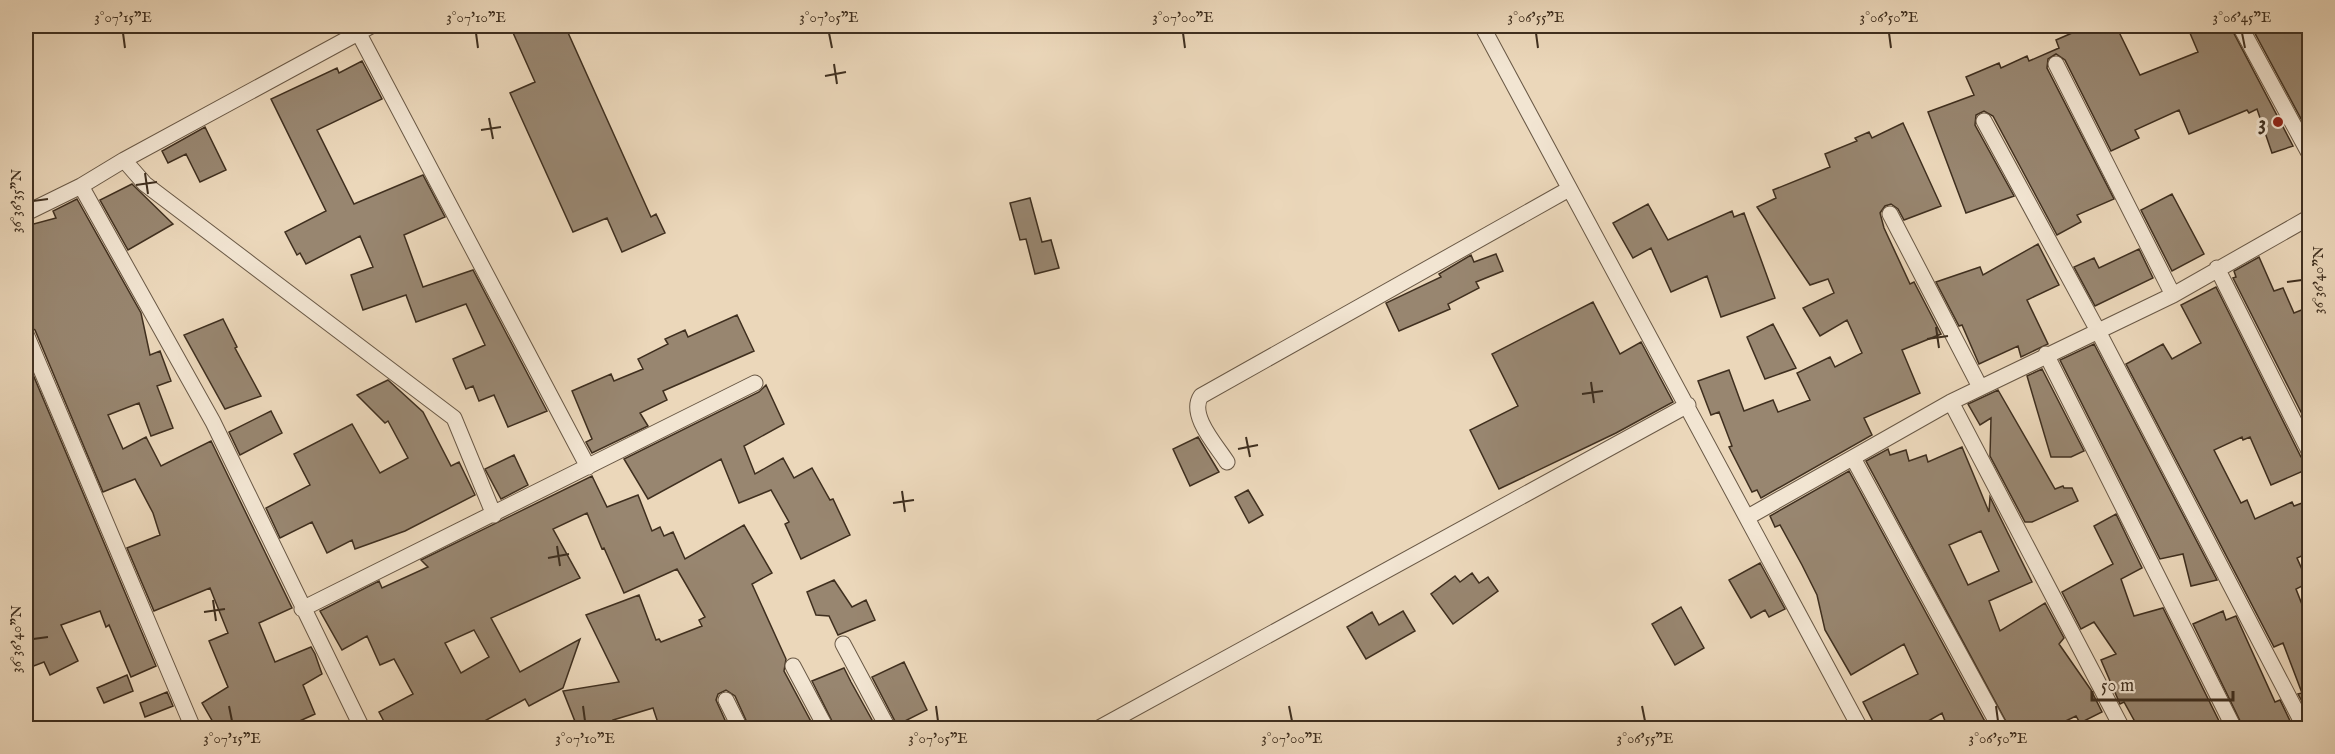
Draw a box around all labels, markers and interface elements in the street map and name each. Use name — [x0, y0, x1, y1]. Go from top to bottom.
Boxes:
text: 3°07'15"E — [94, 8, 152, 27]
text: 3°07'10"E — [446, 8, 506, 27]
text: 3°07'05"E — [799, 8, 859, 27]
text: 3°07'00"E — [1152, 8, 1214, 27]
text: 3°06'55"E — [1508, 8, 1564, 27]
text: 3°06'50"E — [1860, 8, 1918, 27]
text: 3°06'45"E — [2213, 8, 2271, 27]
place label: 3 — [2258, 110, 2266, 137]
marker: 3 — [2271, 115, 2285, 129]
text: 36°36'35"N — [7, 169, 26, 233]
text: 36°36'40"N — [2309, 246, 2328, 314]
text: 36°36'40"N — [7, 605, 26, 673]
scale bar — [2092, 664, 2233, 702]
text: 50 m — [2101, 675, 2134, 698]
text: 3°07'15"E — [203, 729, 261, 748]
text: 3°07'10"E — [555, 729, 615, 748]
text: 3°07'05"E — [908, 729, 968, 748]
text: 3°07'00"E — [1261, 729, 1323, 748]
text: 3°06'55"E — [1617, 729, 1673, 748]
text: 3°06'50"E — [1969, 729, 2027, 748]

